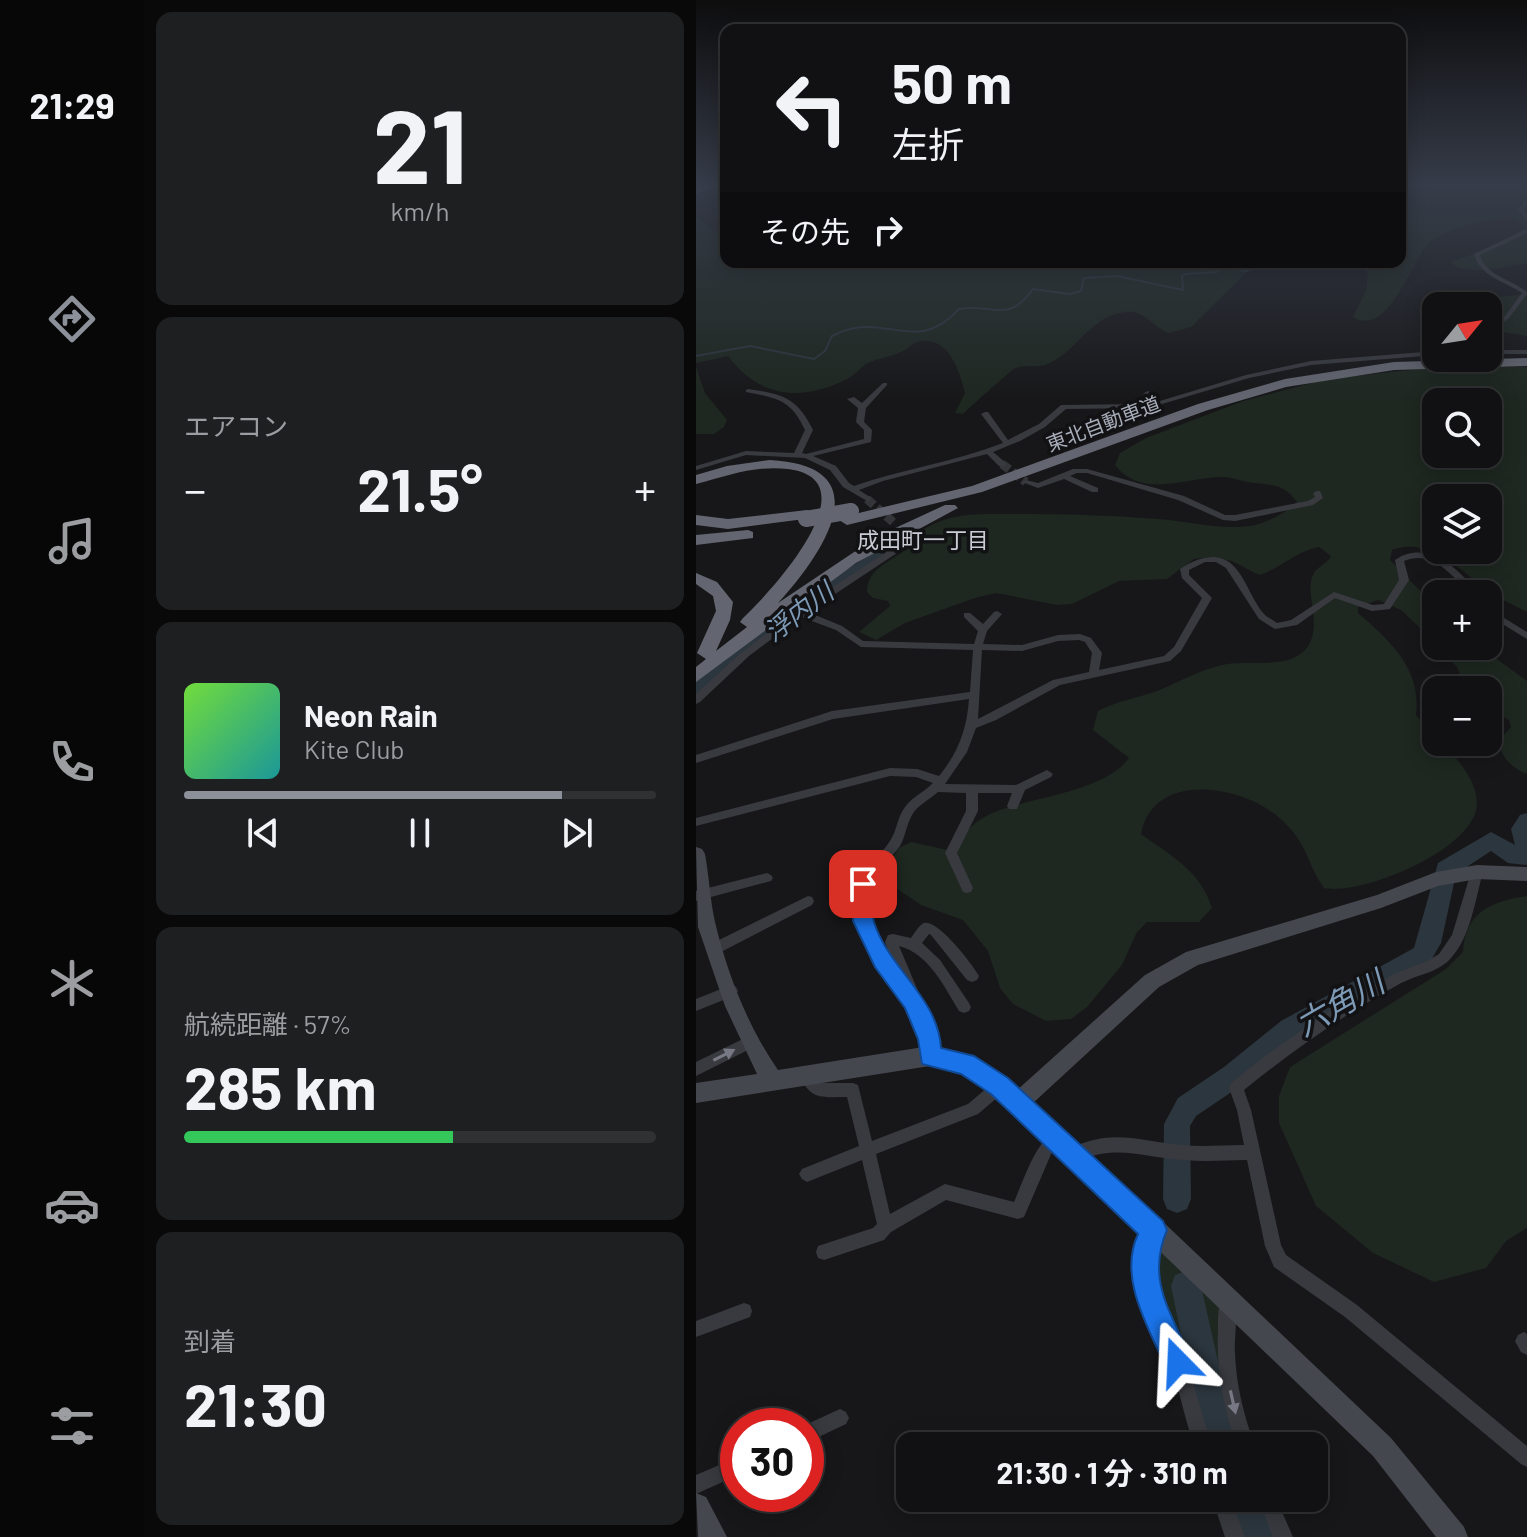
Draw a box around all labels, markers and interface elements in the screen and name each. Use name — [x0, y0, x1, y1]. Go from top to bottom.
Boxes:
text: 50 m — [892, 48, 1012, 115]
icon: left — [760, 56, 864, 160]
text: 21 — [373, 80, 467, 205]
text: 21:29 — [29, 83, 115, 126]
text: 左折 — [892, 122, 964, 165]
text: km/h — [391, 195, 449, 226]
icon: right — [866, 208, 910, 252]
text: その先 — [760, 213, 850, 249]
icon: directions — [44, 291, 100, 347]
north arrow — [1422, 292, 1502, 372]
map controls — [1422, 292, 1502, 756]
button: search — [1422, 388, 1502, 468]
street label: 東北自動車道 — [1043, 390, 1163, 456]
text: エアコン — [184, 410, 288, 441]
text: 21.5° — [357, 452, 483, 524]
text: − — [184, 462, 206, 515]
text: + — [634, 462, 656, 515]
button: layers — [1422, 484, 1502, 564]
icon: music — [44, 513, 100, 569]
district label: 成田町一丁目 — [857, 526, 989, 552]
water label: 浮内川 — [758, 573, 841, 647]
button: + — [1422, 580, 1502, 660]
button: − — [1422, 676, 1502, 756]
text: Neon Rain — [304, 697, 438, 733]
text: Kite Club — [304, 733, 405, 764]
icon: phone — [44, 734, 100, 790]
icon: previous — [241, 811, 285, 855]
icon: pause — [398, 811, 442, 855]
icon: next — [555, 811, 599, 855]
pin — [829, 850, 897, 918]
icon: arrive — [841, 862, 885, 906]
icon: climate — [44, 955, 100, 1011]
water label: 六角川 — [1288, 960, 1393, 1042]
text: 航続距離 · 57% — [184, 1008, 352, 1039]
one-way arrow — [712, 1048, 735, 1061]
text: 285 km — [184, 1050, 376, 1122]
icon: car — [44, 1177, 100, 1233]
position arrow — [1136, 1320, 1220, 1404]
text: 到着 — [184, 1325, 236, 1356]
text: 21:30 — [184, 1367, 327, 1439]
one-way arrow — [1227, 1390, 1240, 1415]
icon: filters — [44, 1398, 100, 1454]
speed limit sign: 30 — [720, 1408, 824, 1512]
text: 21:30 · 1 分 · 310 m — [996, 1454, 1228, 1490]

